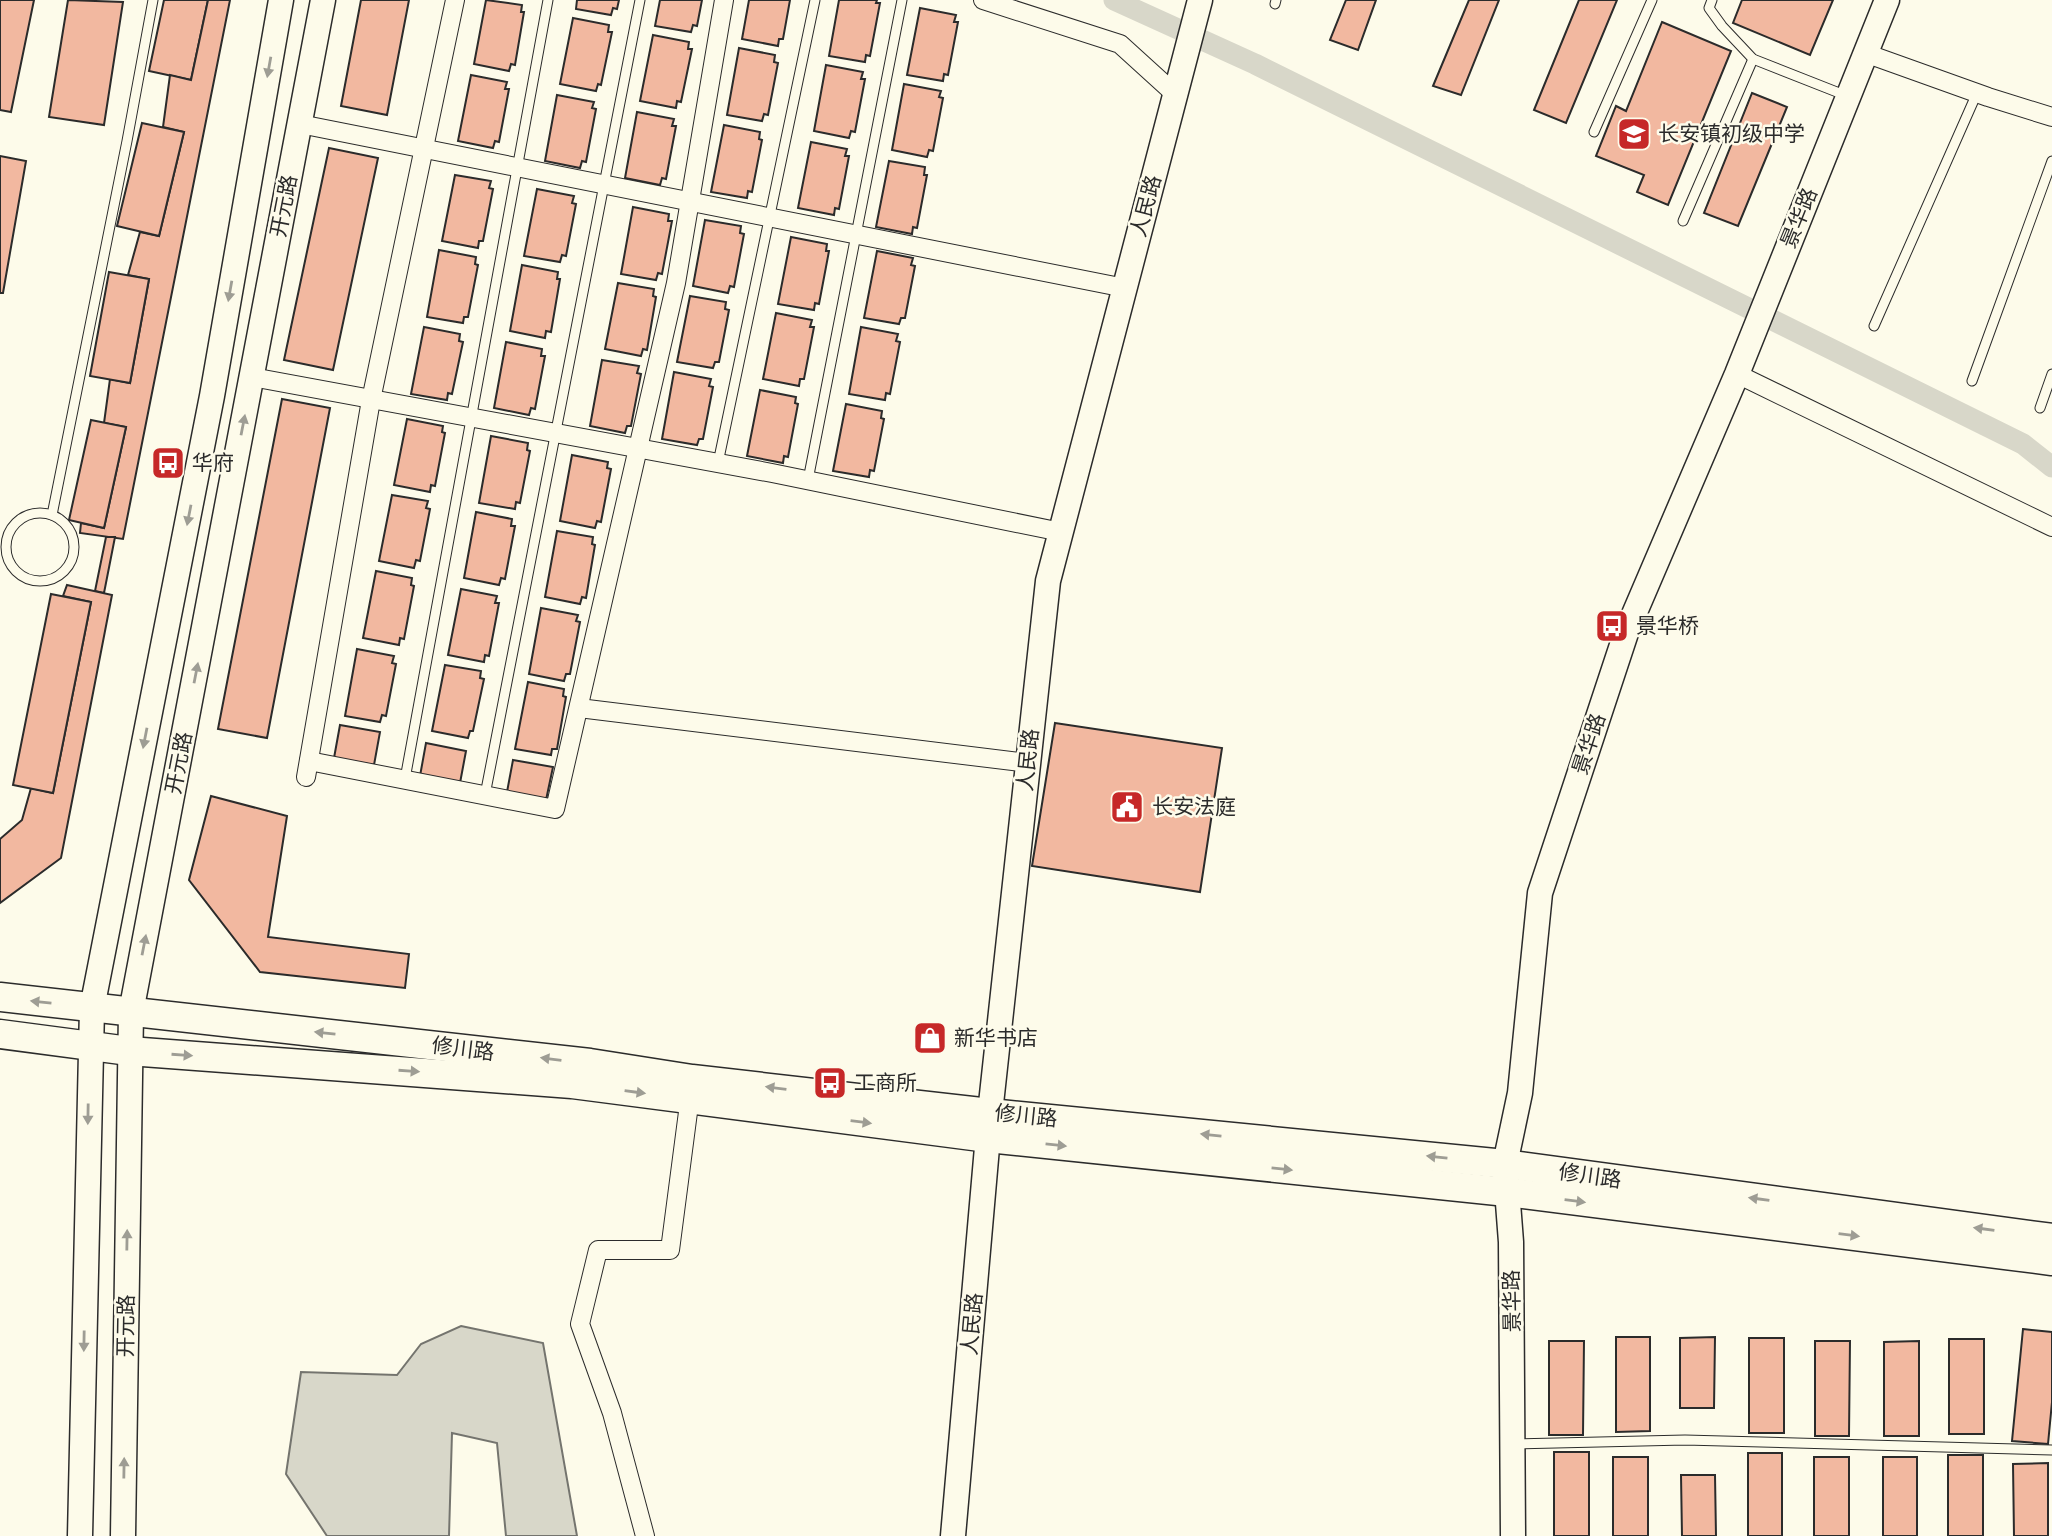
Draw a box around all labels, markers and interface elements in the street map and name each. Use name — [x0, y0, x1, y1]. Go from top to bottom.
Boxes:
one-way arrow — [263, 56, 274, 78]
school or university icon: 长安镇初级中学 — [1615, 115, 1653, 153]
place label: 长安镇初级中学 — [1658, 121, 1805, 146]
street label: 人民路 — [1125, 172, 1166, 240]
street label: 开元路 — [265, 173, 302, 239]
street label: 景华路 — [1775, 184, 1822, 252]
one-way arrow — [224, 281, 235, 303]
one-way arrow — [237, 414, 248, 436]
bus stop icon: 华府 — [149, 444, 187, 482]
place label: 华府 — [192, 450, 234, 475]
one-way arrow — [184, 504, 195, 526]
bus stop icon: 景华桥 — [1593, 607, 1631, 645]
place label: 景华桥 — [1636, 613, 1699, 638]
one-way arrow — [190, 662, 201, 684]
street label: 景华路 — [1567, 710, 1610, 778]
one-way arrow — [140, 727, 151, 749]
street label: 人民路 — [1012, 727, 1043, 793]
street label: 开元路 — [160, 730, 197, 796]
public building icon: 长安法庭 — [1108, 788, 1146, 826]
place label: 长安法庭 — [1152, 794, 1236, 819]
one-way arrow — [139, 934, 150, 956]
one-way arrow — [30, 996, 52, 1007]
shop icon: 新华书店 — [911, 1019, 949, 1057]
place label: 新华书店 — [954, 1025, 1038, 1050]
one-way arrow — [314, 1027, 336, 1038]
street label: 修川路 — [430, 1032, 496, 1065]
one-way arrow — [171, 1049, 193, 1060]
one-way arrow — [540, 1053, 562, 1064]
bus stop icon: 工商所 — [811, 1064, 849, 1102]
one-way arrow — [398, 1066, 420, 1077]
place label: 工商所 — [854, 1070, 917, 1095]
one-way arrow — [765, 1082, 787, 1093]
one-way arrow — [625, 1087, 647, 1098]
street label: 修川路 — [993, 1100, 1059, 1131]
one-way arrow — [83, 1103, 94, 1125]
one-way arrow — [850, 1116, 872, 1127]
one-way arrow — [1200, 1129, 1222, 1140]
one-way arrow — [1045, 1140, 1067, 1151]
one-way arrow — [1426, 1152, 1448, 1163]
street label: 修川路 — [1557, 1159, 1623, 1192]
one-way arrow — [1271, 1163, 1293, 1174]
one-way arrow — [1748, 1193, 1770, 1204]
one-way arrow — [1564, 1195, 1586, 1206]
one-way arrow — [1973, 1224, 1995, 1235]
one-way arrow — [121, 1229, 133, 1251]
one-way arrow — [1839, 1230, 1861, 1241]
street label: 景华路 — [1498, 1269, 1525, 1333]
street label: 人民路 — [956, 1291, 987, 1356]
street label: 开元路 — [112, 1294, 139, 1358]
one-way arrow — [78, 1331, 89, 1353]
one-way arrow — [118, 1457, 130, 1479]

